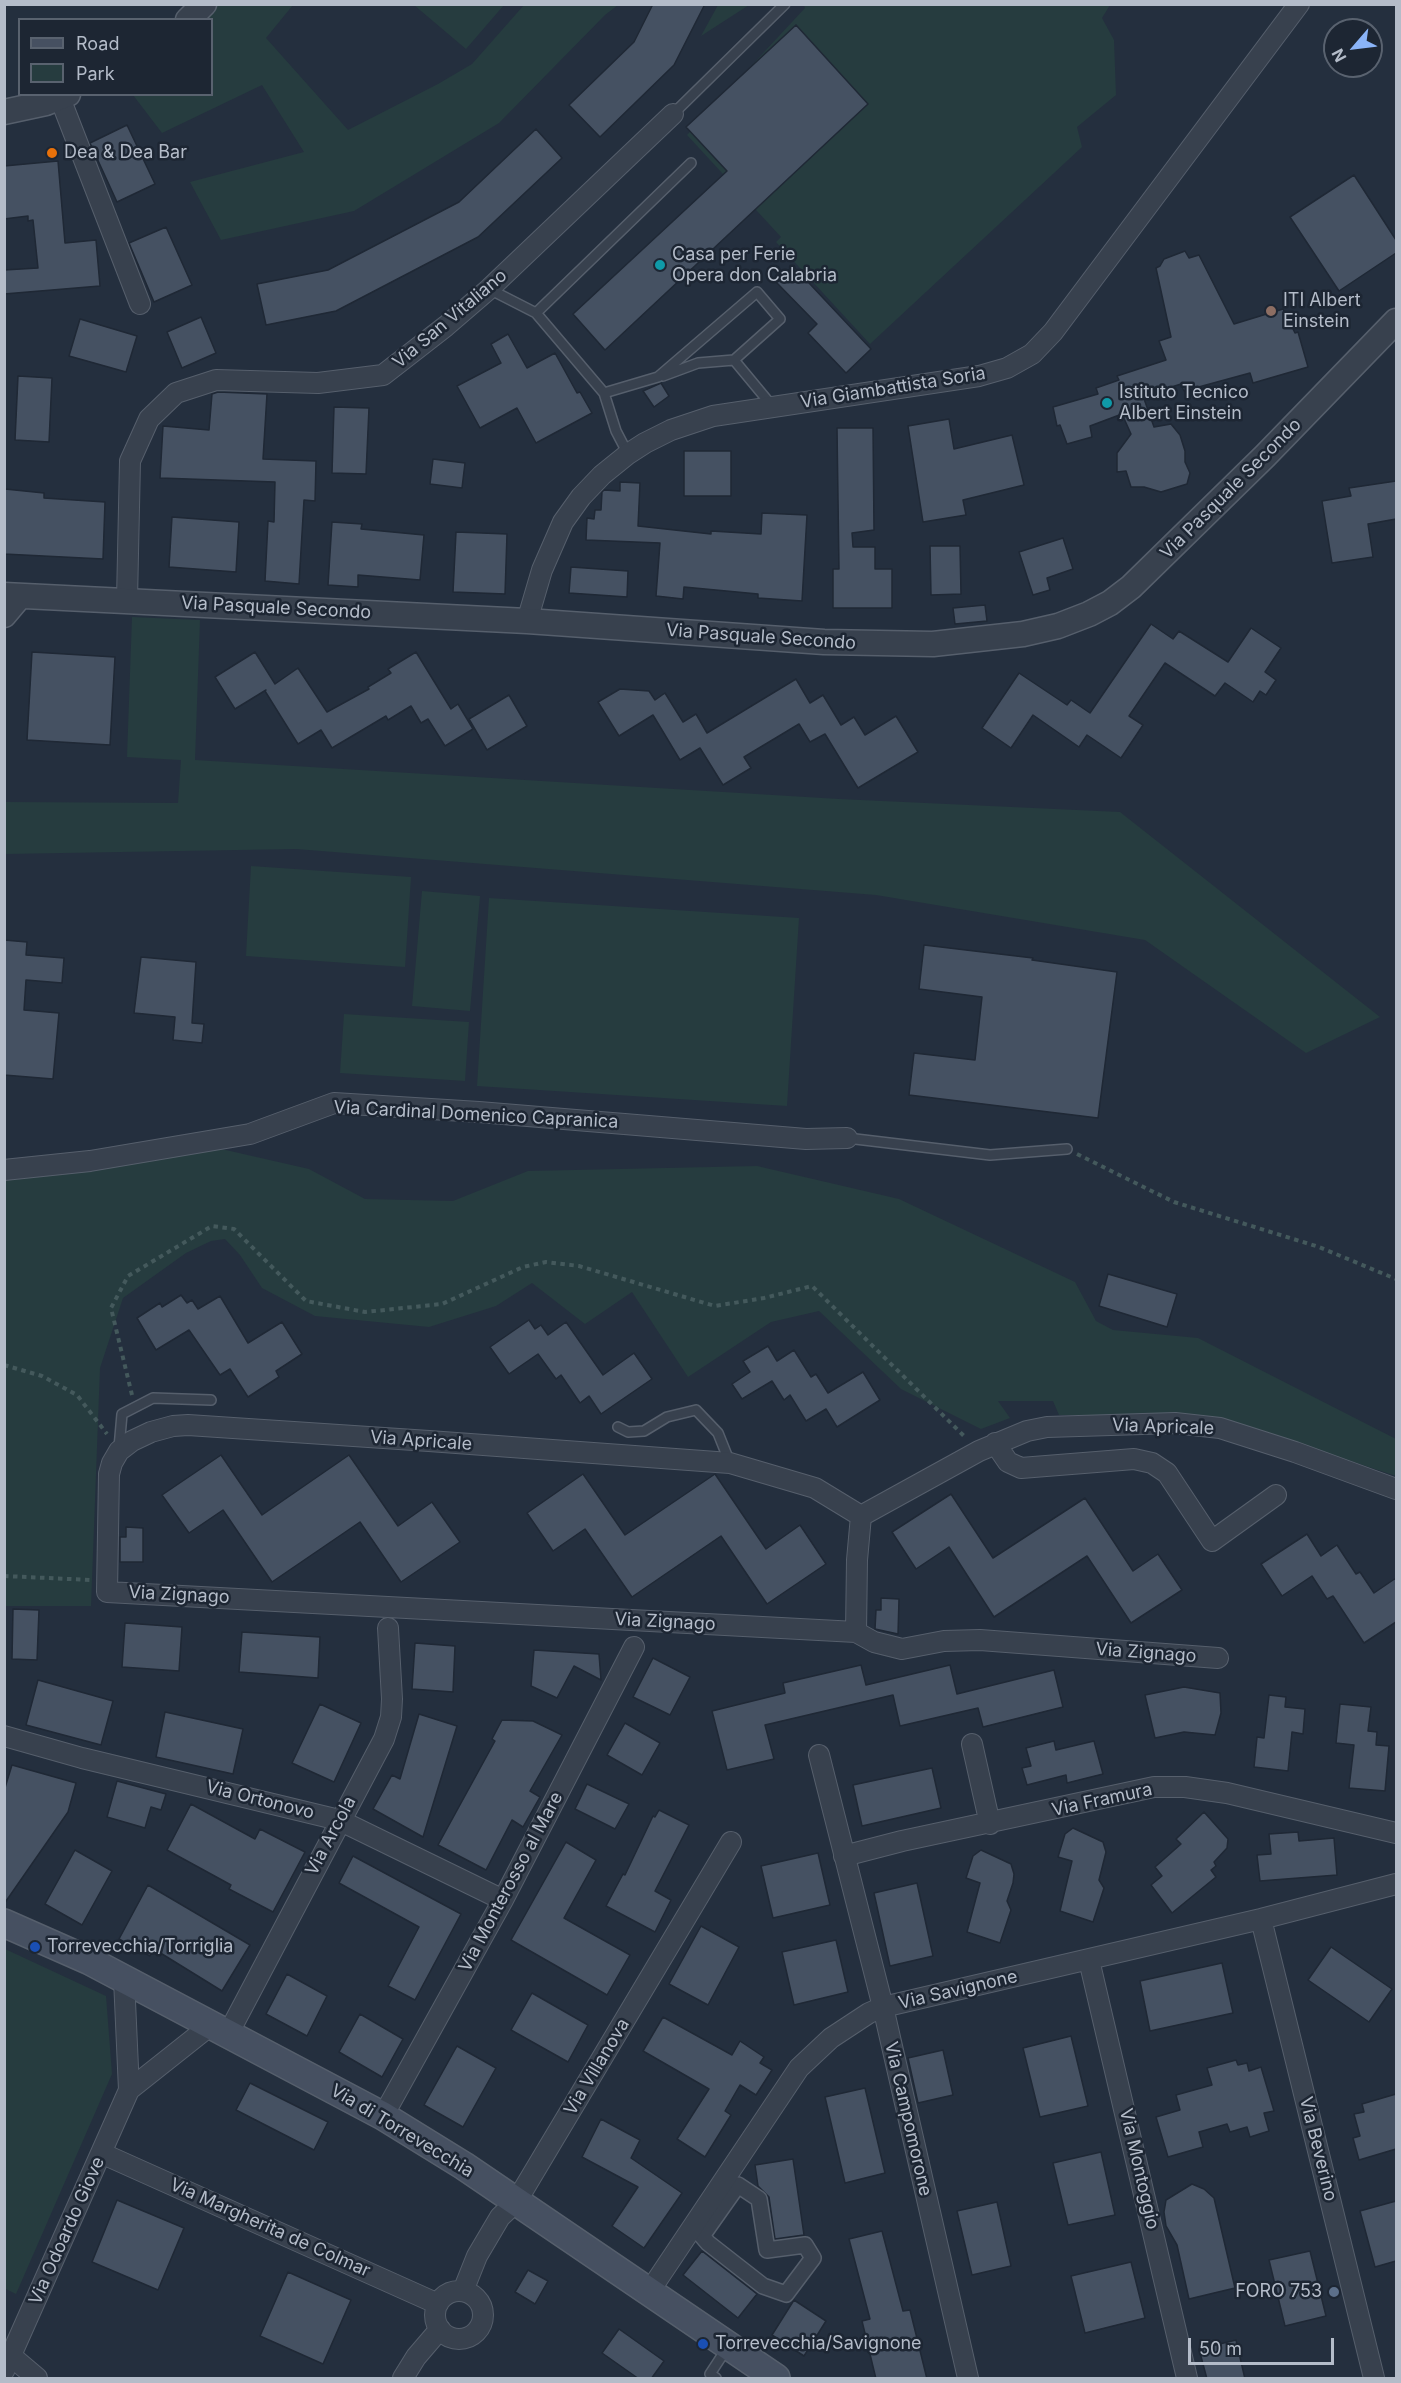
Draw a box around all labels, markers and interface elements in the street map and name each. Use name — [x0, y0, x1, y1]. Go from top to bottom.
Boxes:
legend — [18, 18, 213, 96]
north arrow — [1323, 18, 1383, 78]
text: Road — [76, 33, 119, 54]
text: N — [1327, 45, 1351, 66]
text: Park — [76, 63, 115, 84]
place label: Dea & Dea Bar — [64, 142, 187, 164]
marker: Dea & Dea Bar — [45, 146, 59, 160]
place label: Casa per Ferie Opera don Calabria — [672, 244, 837, 286]
marker: Casa per Ferie Opera don Calabria — [653, 258, 667, 272]
street label: Via San Vitaliano — [389, 265, 511, 373]
place label: ITI Albert Einstein — [1283, 290, 1361, 332]
marker: ITI Albert Einstein — [1264, 304, 1278, 318]
street label: Via Giambattista Soria — [799, 363, 987, 413]
place label: Istituto Tecnico Albert Einstein — [1119, 382, 1249, 424]
marker: Istituto Tecnico Albert Einstein — [1100, 396, 1114, 410]
street label: Via Pasquale Secondo — [1156, 414, 1306, 564]
street label: Via Pasquale Secondo — [180, 592, 372, 624]
street label: Via Pasquale Secondo — [665, 620, 857, 654]
street label: Via Cardinal Domenico Capranica — [333, 1097, 619, 1133]
street label: Via Apricale — [1112, 1414, 1214, 1440]
street label: Via Apricale — [369, 1427, 473, 1455]
street label: Via Zignago — [128, 1582, 230, 1608]
street label: Via Zignago — [614, 1609, 716, 1635]
street label: Via Zignago — [1095, 1639, 1197, 1667]
street label: Via Ortonovo — [204, 1776, 316, 1824]
street label: Via Framura — [1050, 1779, 1154, 1821]
street label: Via Monterosso al Mare — [454, 1788, 568, 1976]
street label: Via Arcola — [301, 1793, 361, 1879]
place label: Torrevecchia/Torriglia — [47, 1936, 233, 1958]
marker: Torrevecchia/Torriglia — [28, 1940, 42, 1954]
street label: Via Savignone — [896, 1966, 1020, 2014]
street label: Via Villanova — [560, 2015, 634, 2119]
street label: Via Campomorone — [880, 2040, 936, 2198]
street label: Via di Torrevecchia — [327, 2080, 477, 2182]
street label: Via Beverino — [1295, 2094, 1341, 2204]
street label: Via Montoggio — [1115, 2106, 1163, 2232]
street label: Via Odoardo Giove — [25, 2154, 109, 2308]
street label: Via Margherita de Colmar — [166, 2174, 374, 2282]
place label: FORO 753 — [1235, 2281, 1322, 2303]
marker: FORO 753 — [1327, 2285, 1341, 2299]
scale bar — [1191, 2326, 1336, 2364]
place label: Torrevecchia/Savignone — [715, 2333, 922, 2355]
marker: Torrevecchia/Savignone — [696, 2337, 710, 2351]
text: 50 m — [1199, 2338, 1242, 2359]

